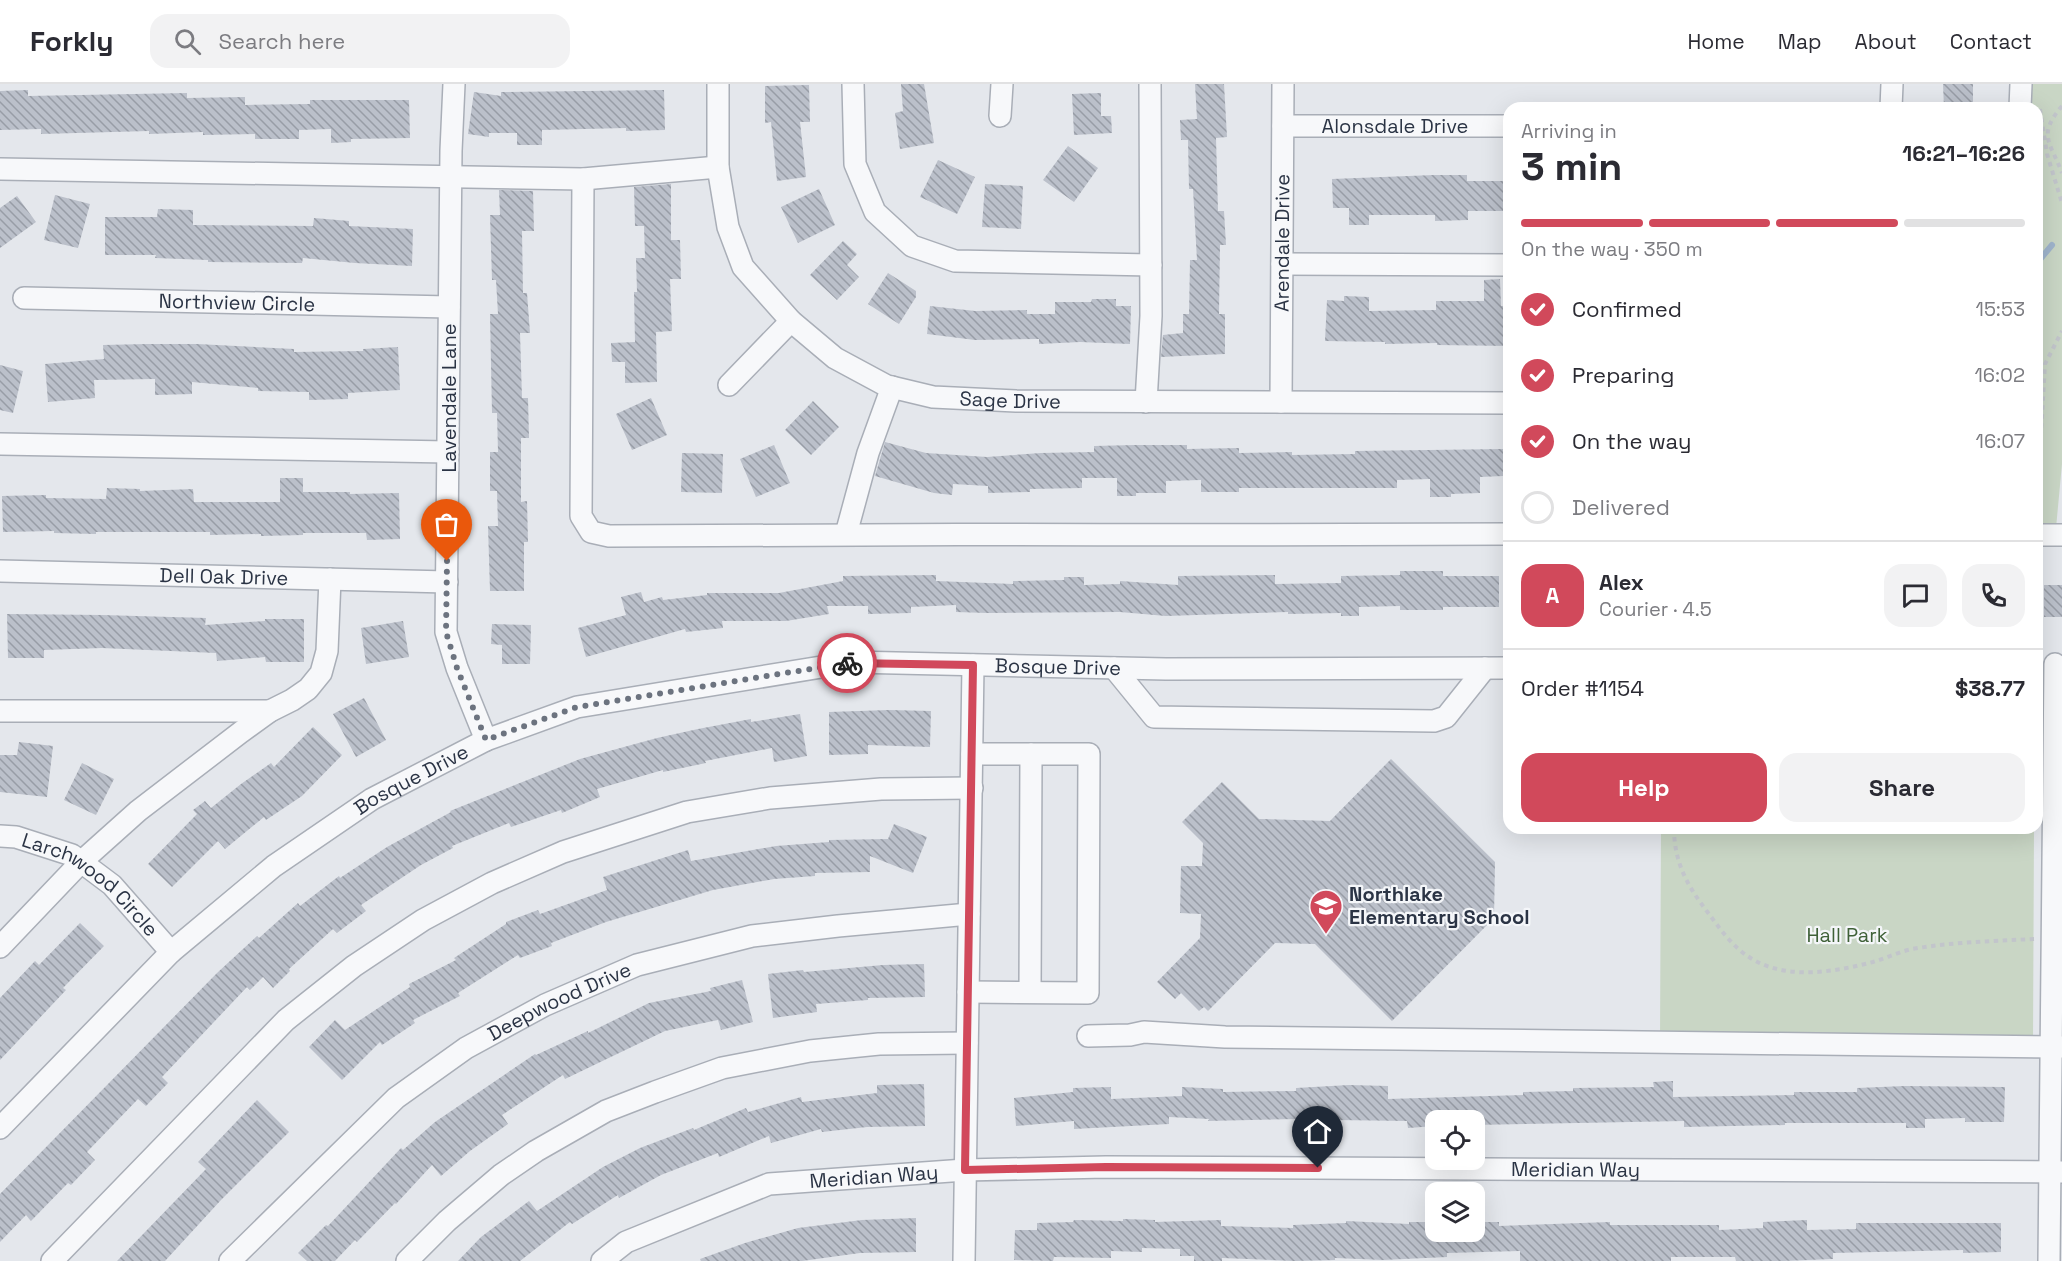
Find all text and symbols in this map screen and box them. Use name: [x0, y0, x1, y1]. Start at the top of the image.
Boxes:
search box: [150, 14, 570, 68]
text: Forkly: [30, 23, 114, 59]
icon: search: [171, 25, 204, 58]
text: Search here: [219, 27, 345, 55]
text: Home: [1687, 28, 1745, 55]
text: Map: [1778, 28, 1822, 55]
text: About: [1855, 28, 1917, 55]
text: Contact: [1950, 28, 2032, 55]
street label: Alonsdale Drive: [1322, 113, 1468, 139]
text: Arriving in: [1521, 118, 1617, 144]
text: 16:21–16:26: [1902, 139, 2025, 167]
text: 3 min: [1521, 142, 1622, 191]
street label: Arendale Drive: [1269, 174, 1295, 312]
text: On the way · 350 m: [1521, 236, 1703, 262]
street label: Northview Circle: [158, 288, 315, 317]
icon: check: [1521, 293, 1554, 326]
text: Confirmed: [1572, 295, 1682, 323]
text: 15:53: [1976, 296, 2025, 322]
street label: Lavendale Lane: [436, 323, 462, 473]
icon: check: [1521, 359, 1554, 392]
text: Preparing: [1572, 361, 1674, 389]
text: 16:02: [1974, 362, 2025, 388]
street label: Sage Drive: [959, 385, 1061, 414]
icon: check: [1521, 425, 1554, 458]
text: On the way: [1572, 427, 1691, 455]
text: 16:07: [1976, 428, 2025, 454]
text: Delivered: [1572, 493, 1670, 521]
pin: [421, 499, 472, 561]
icon: bag: [430, 508, 463, 541]
street label: Dell Oak Drive: [159, 562, 289, 591]
button: chat: [1884, 564, 1947, 627]
button: phone: [1962, 564, 2025, 627]
text: Alex: [1599, 568, 1644, 596]
text: A: [1546, 581, 1559, 609]
text: Courier · 4.5: [1599, 596, 1712, 622]
courier: [817, 633, 877, 693]
icon: bike: [831, 647, 864, 680]
street label: Bosque Drive: [994, 652, 1121, 681]
text: Order #1154: [1521, 674, 1644, 702]
text: $38.77: [1955, 674, 2025, 702]
street label: Bosque Drive: [349, 738, 473, 821]
button: Help: [1521, 753, 1767, 822]
button: Share: [1779, 753, 2025, 822]
street label: Larchwood Circle: [19, 827, 164, 942]
place label: Northlake Elementary School: [1349, 881, 1530, 930]
school or university icon: Northlake Elementary School: [1308, 888, 1344, 935]
park label: Hall Park: [1806, 922, 1888, 948]
street label: Deepwood Drive: [483, 956, 635, 1047]
pin: [1292, 1106, 1343, 1168]
map controls: [1425, 1110, 1485, 1242]
button: locate: [1425, 1110, 1485, 1170]
icon: home: [1301, 1115, 1334, 1148]
street label: Meridian Way: [1511, 1156, 1640, 1183]
street label: Meridian Way: [809, 1159, 939, 1194]
button: layers: [1425, 1182, 1485, 1242]

